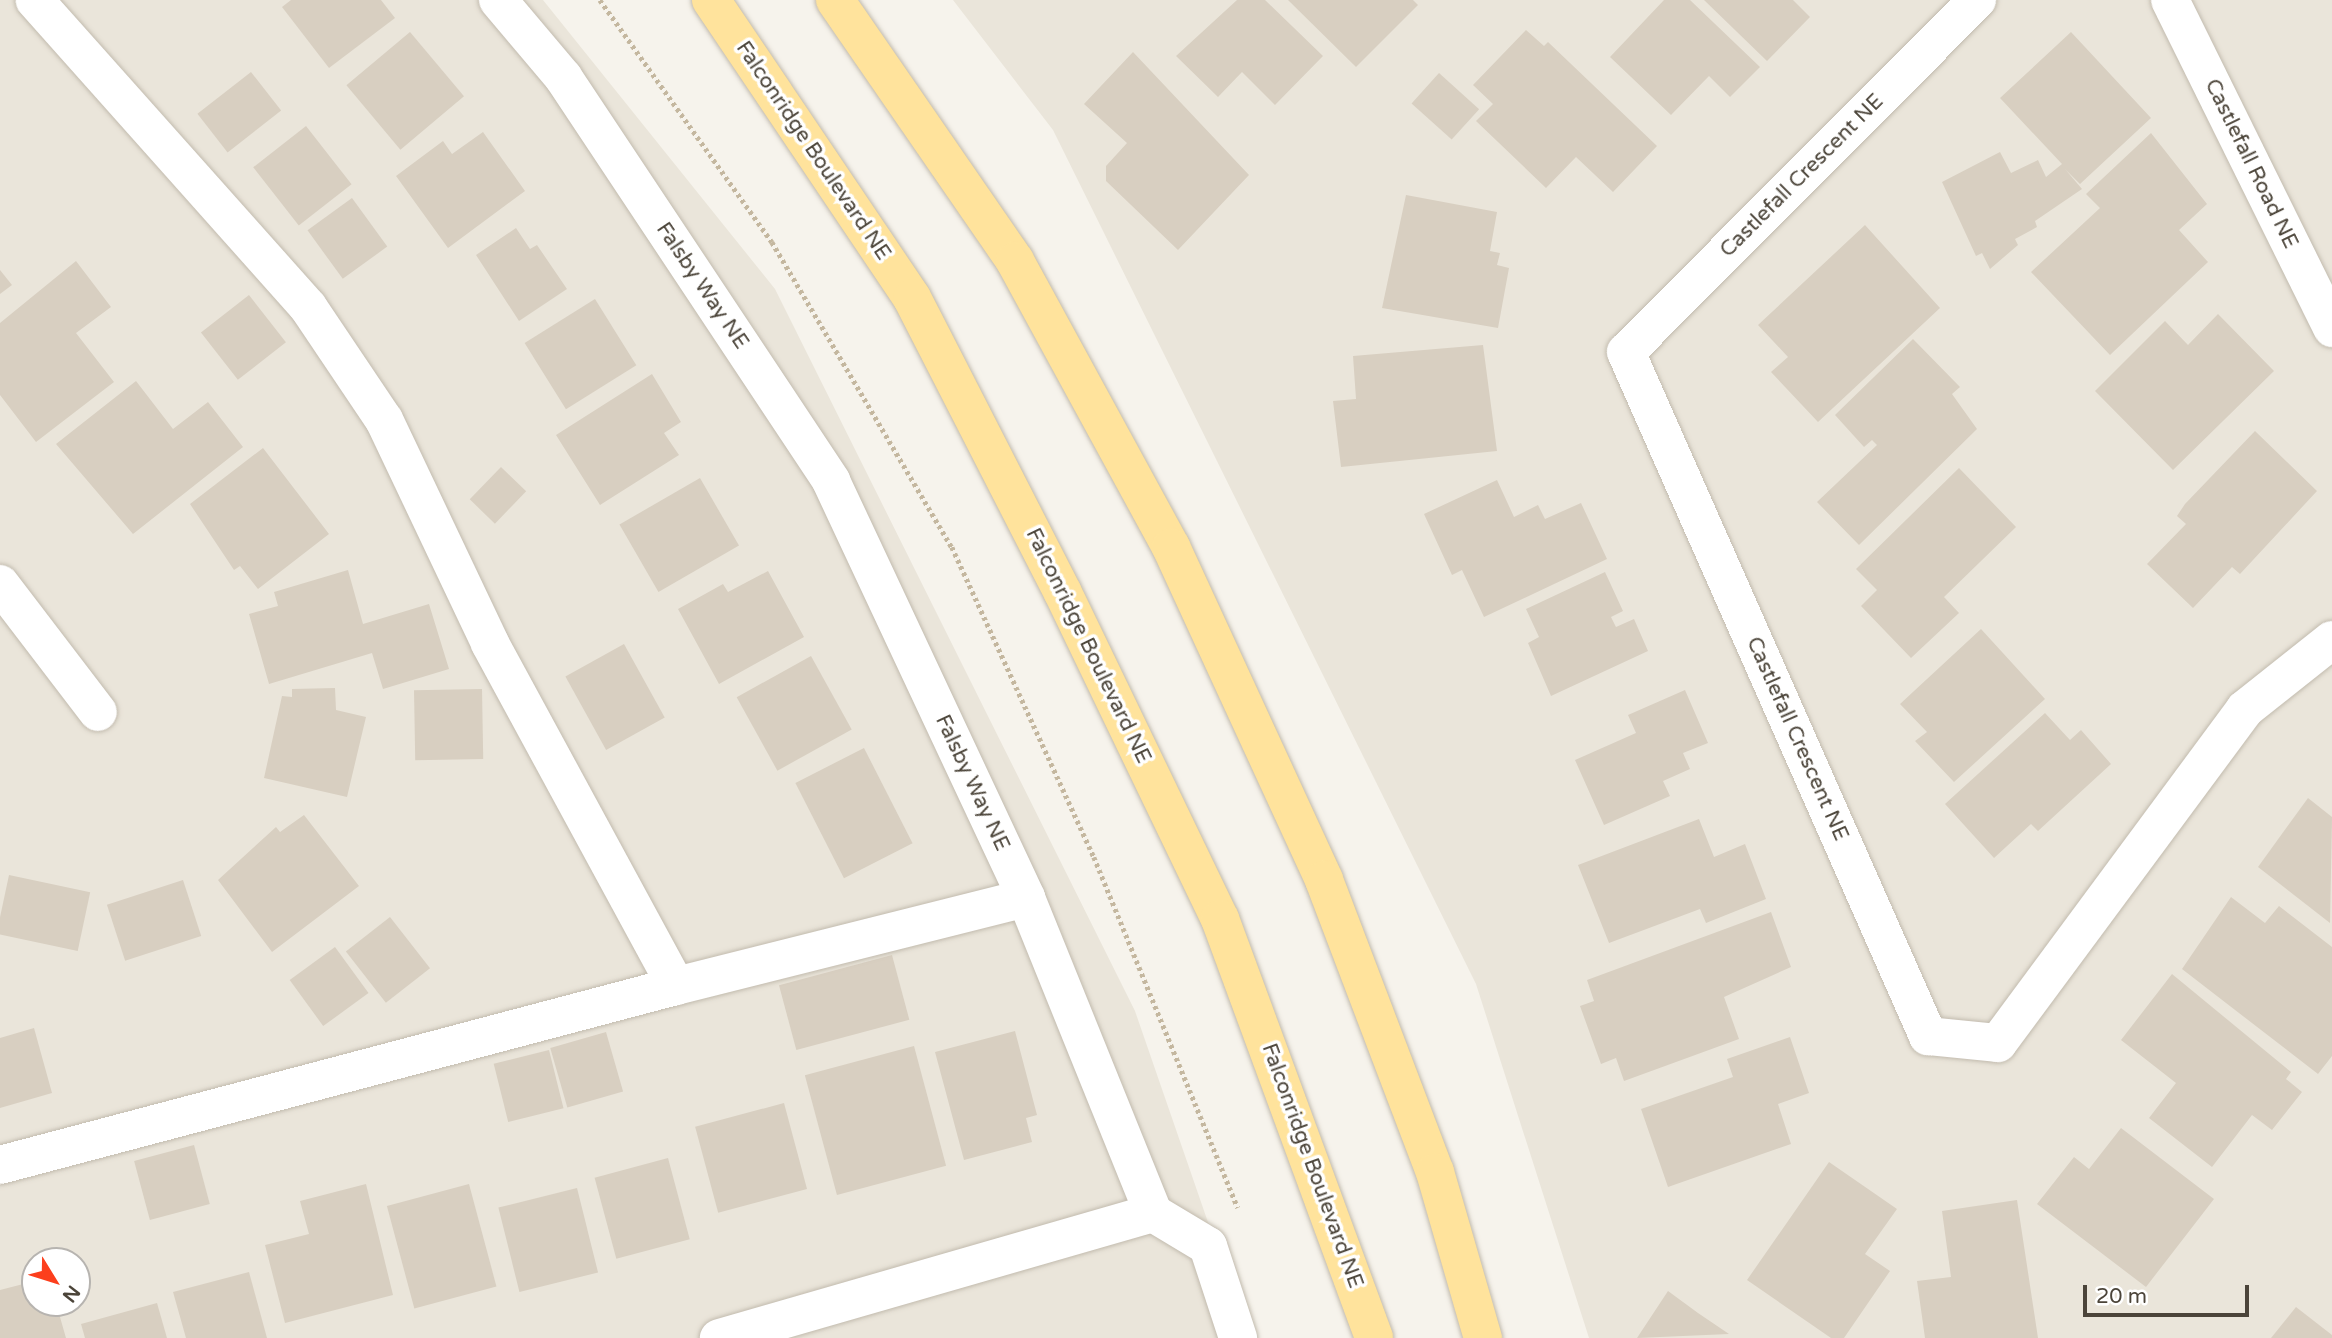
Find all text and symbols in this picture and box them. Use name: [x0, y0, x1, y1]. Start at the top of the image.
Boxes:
street label: Falconridge Boulevard NE: [730, 37, 896, 265]
street label: Castlefall Road NE: [2199, 75, 2303, 253]
street label: Castlefall Crescent NE: [1715, 89, 1889, 263]
street label: Falsby Way NE: [650, 218, 754, 354]
street label: Falconridge Boulevard NE: [1020, 524, 1156, 768]
street label: Castlefall Crescent NE: [1741, 633, 1853, 845]
street label: Falsby Way NE: [929, 711, 1015, 855]
street label: Falconridge Boulevard NE: [1256, 1040, 1368, 1292]
north arrow: [21, 1247, 91, 1317]
scale bar: [2087, 1272, 2253, 1316]
text: N: [58, 1281, 84, 1306]
text: 20 m: [2096, 1284, 2147, 1309]

